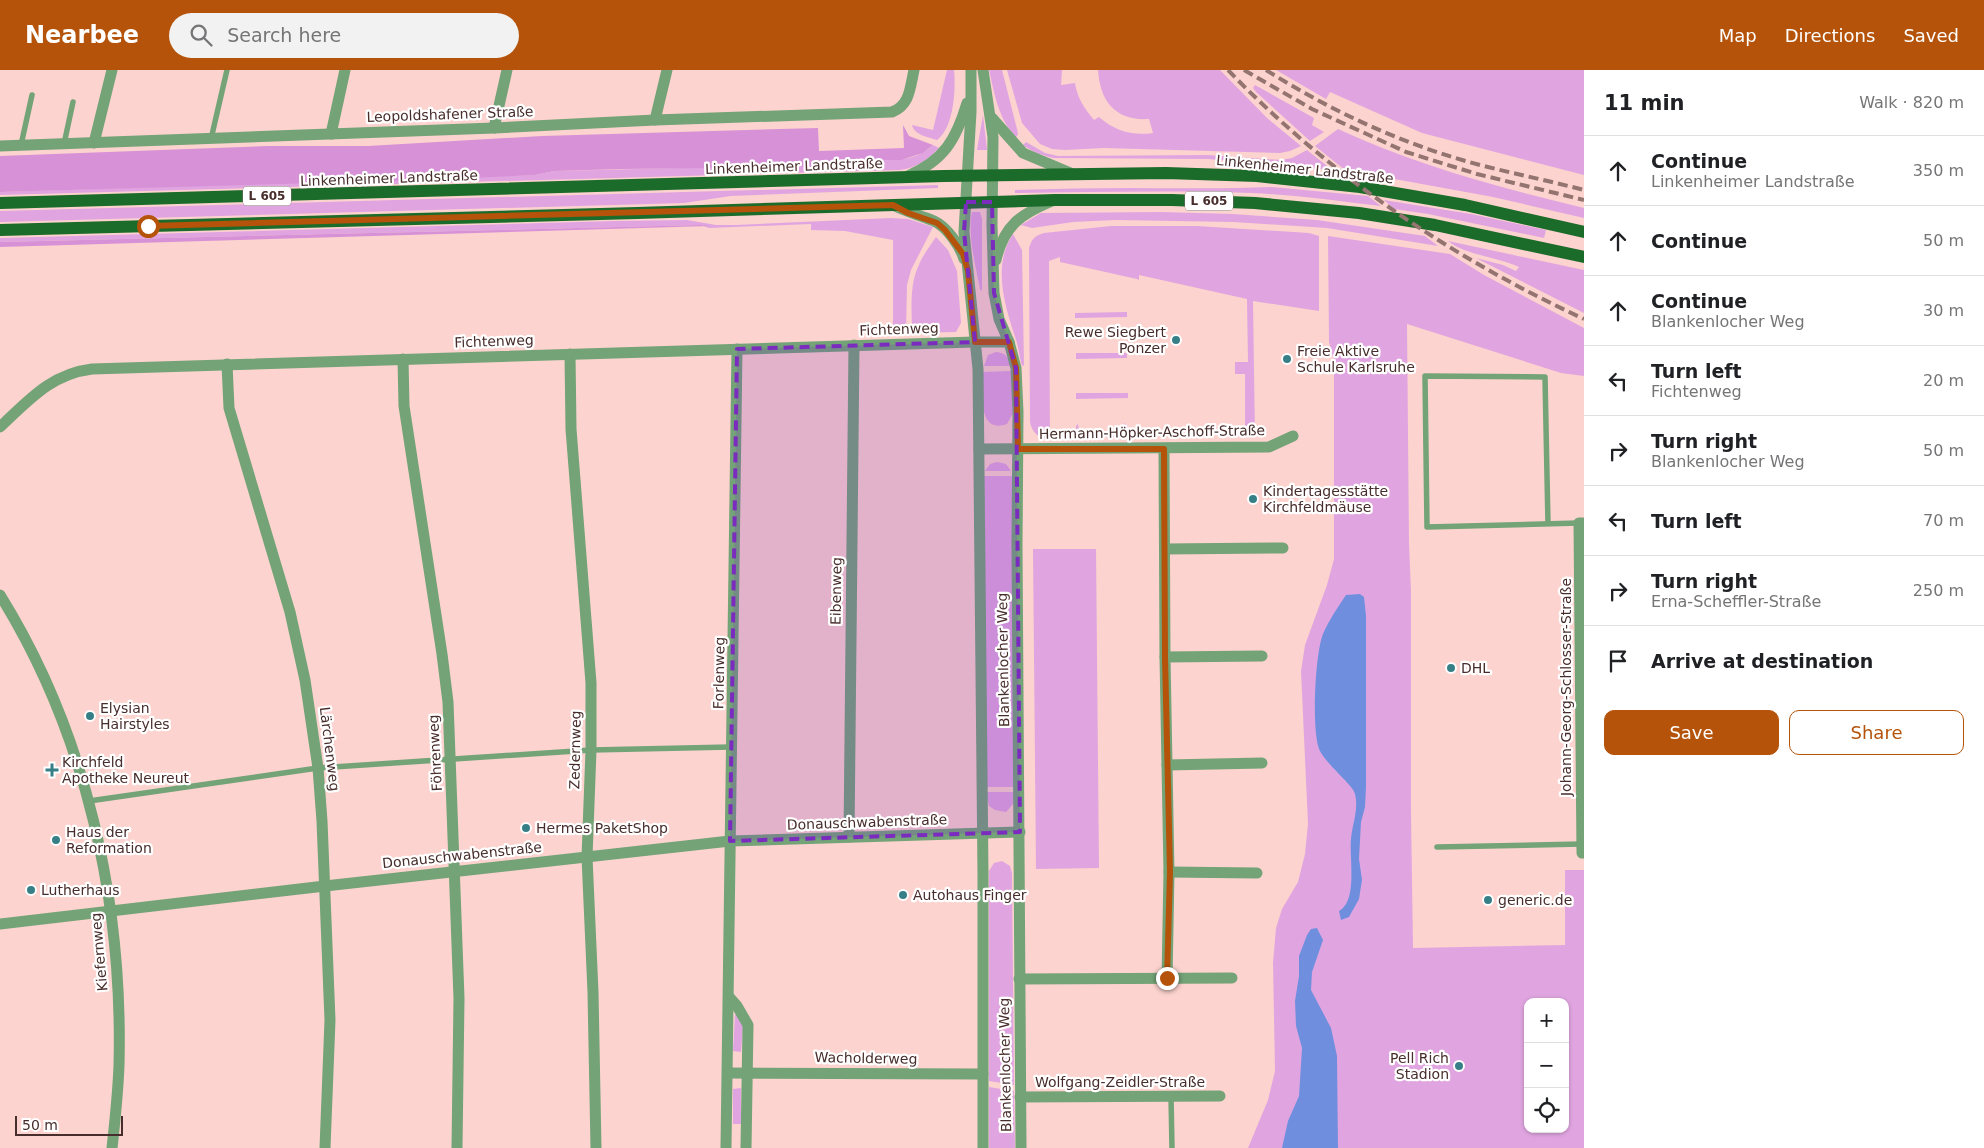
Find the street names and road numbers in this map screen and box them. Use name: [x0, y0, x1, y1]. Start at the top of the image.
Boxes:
street label: Leopoldshafener Straße: [366, 103, 534, 125]
street label: Linkenheimer Landstraße: [1216, 152, 1394, 186]
street label: Linkenheimer Landstraße: [705, 155, 883, 177]
street label: Linkenheimer Landstraße: [300, 167, 478, 189]
road number: L 605: [243, 186, 291, 206]
road number: L 605: [1185, 192, 1233, 210]
street label: Fichtenweg: [859, 320, 939, 338]
street label: Fichtenweg: [454, 332, 534, 350]
street label: Hermann-Höpker-Aschoff-Straße: [1039, 422, 1265, 442]
street label: Eibenweg: [827, 557, 845, 625]
street label: Johann-Georg-Schlosser-Straße: [1558, 578, 1574, 797]
street label: Blankenlocher Weg: [994, 593, 1012, 727]
street label: Forlenweg: [710, 637, 728, 709]
street label: Lärchenweg: [317, 706, 343, 792]
street label: Zedernweg: [566, 710, 584, 790]
street label: Föhrenweg: [425, 714, 445, 792]
street label: Donauschwabenstraße: [787, 811, 947, 833]
street label: Donauschwabenstraße: [381, 839, 543, 871]
street label: Kiefernweg: [88, 912, 110, 992]
street label: Blankenlocher Weg: [996, 998, 1014, 1132]
street label: Wacholderweg: [814, 1049, 918, 1067]
street label: Wolfgang-Zeidler-Straße: [1035, 1074, 1205, 1090]

